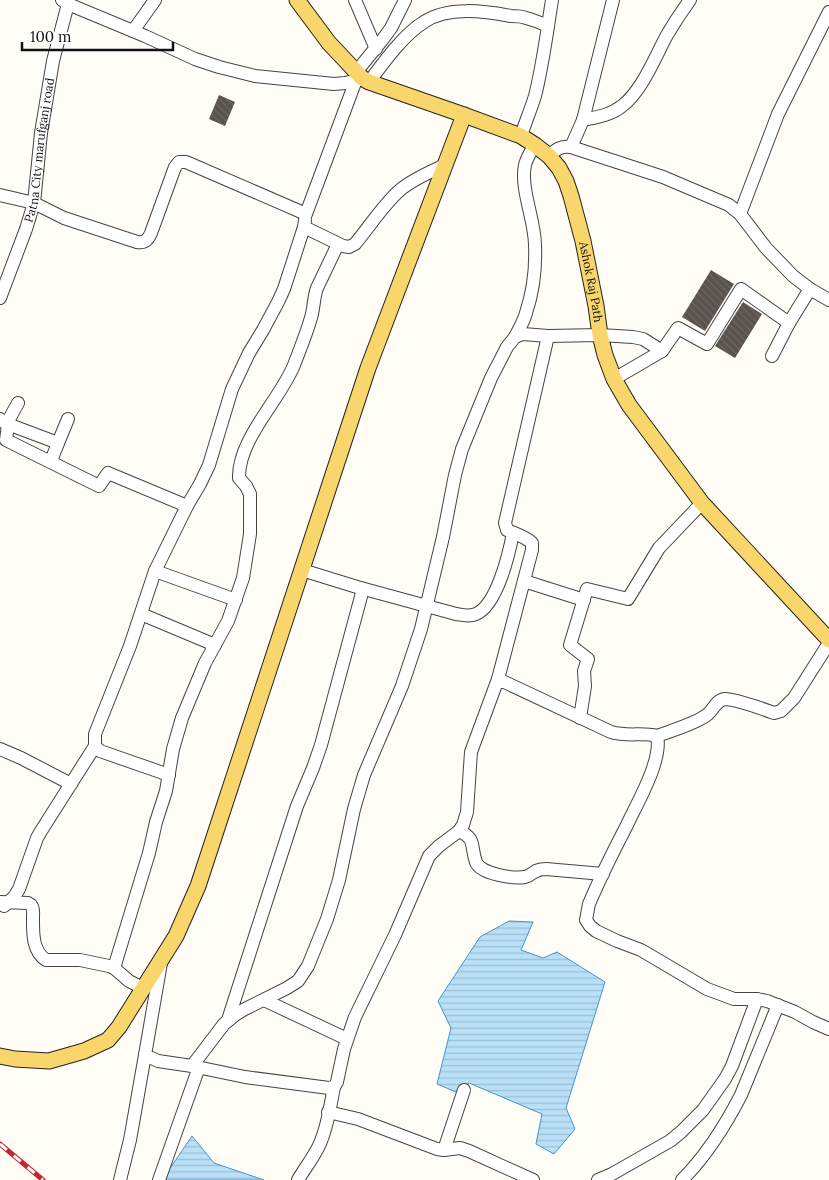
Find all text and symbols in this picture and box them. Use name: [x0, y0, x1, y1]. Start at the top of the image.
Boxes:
scale bar: [22, 20, 174, 52]
text: 100 m: [30, 27, 71, 46]
street label: Patna City marufganj road: [20, 77, 57, 224]
street label: Ashok Raj Path: [576, 239, 606, 323]

